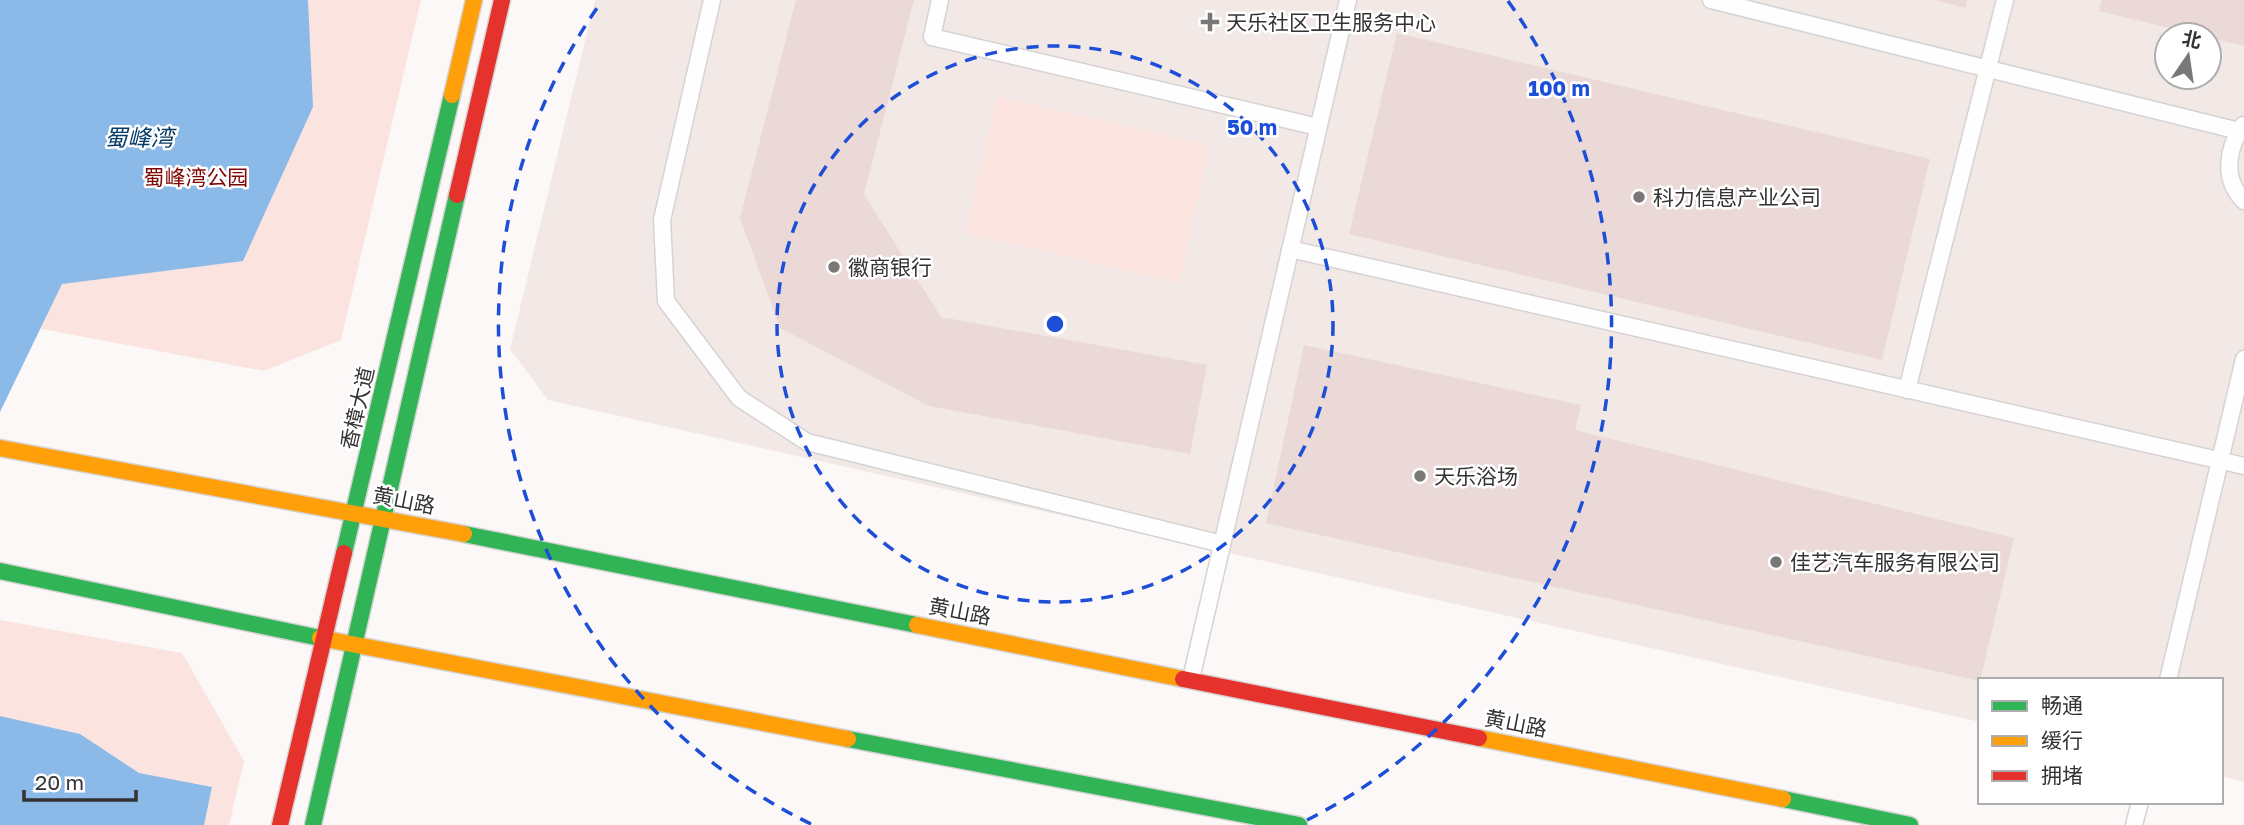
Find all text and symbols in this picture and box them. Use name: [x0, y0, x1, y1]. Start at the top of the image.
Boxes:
place label: 天乐社区卫生服务中心: [1226, 9, 1436, 35]
marker: 天乐社区卫生服务中心: [1200, 12, 1220, 32]
north arrow: [2153, 21, 2223, 91]
text: 北: [2180, 26, 2204, 52]
text: 100 m: [1528, 75, 1590, 101]
text: 50 m: [1227, 114, 1277, 140]
water label: 蜀峰湾: [105, 123, 178, 151]
park label: 蜀峰湾公园: [144, 164, 249, 190]
place label: 科力信息产业公司: [1653, 184, 1821, 210]
marker: 科力信息产业公司: [1631, 189, 1647, 205]
place label: 徽商银行: [848, 254, 932, 280]
marker: 徽商银行: [826, 259, 842, 275]
centre of rings: [1043, 312, 1067, 336]
street label: 香樟大道: [335, 364, 379, 452]
place label: 天乐浴场: [1434, 463, 1518, 489]
marker: 天乐浴场: [1412, 468, 1428, 484]
street label: 黄山路: [371, 481, 437, 519]
place label: 佳艺汽车服务有限公司: [1790, 549, 2000, 575]
marker: 佳艺汽车服务有限公司: [1768, 554, 1784, 570]
street label: 黄山路: [927, 592, 993, 630]
legend: [1978, 678, 2223, 804]
text: 畅通: [2041, 692, 2083, 718]
street label: 黄山路: [1483, 704, 1549, 742]
text: 缓行: [2041, 727, 2083, 753]
scale bar: [24, 758, 136, 802]
text: 拥堵: [2041, 762, 2083, 788]
text: 20 m: [35, 769, 84, 795]

